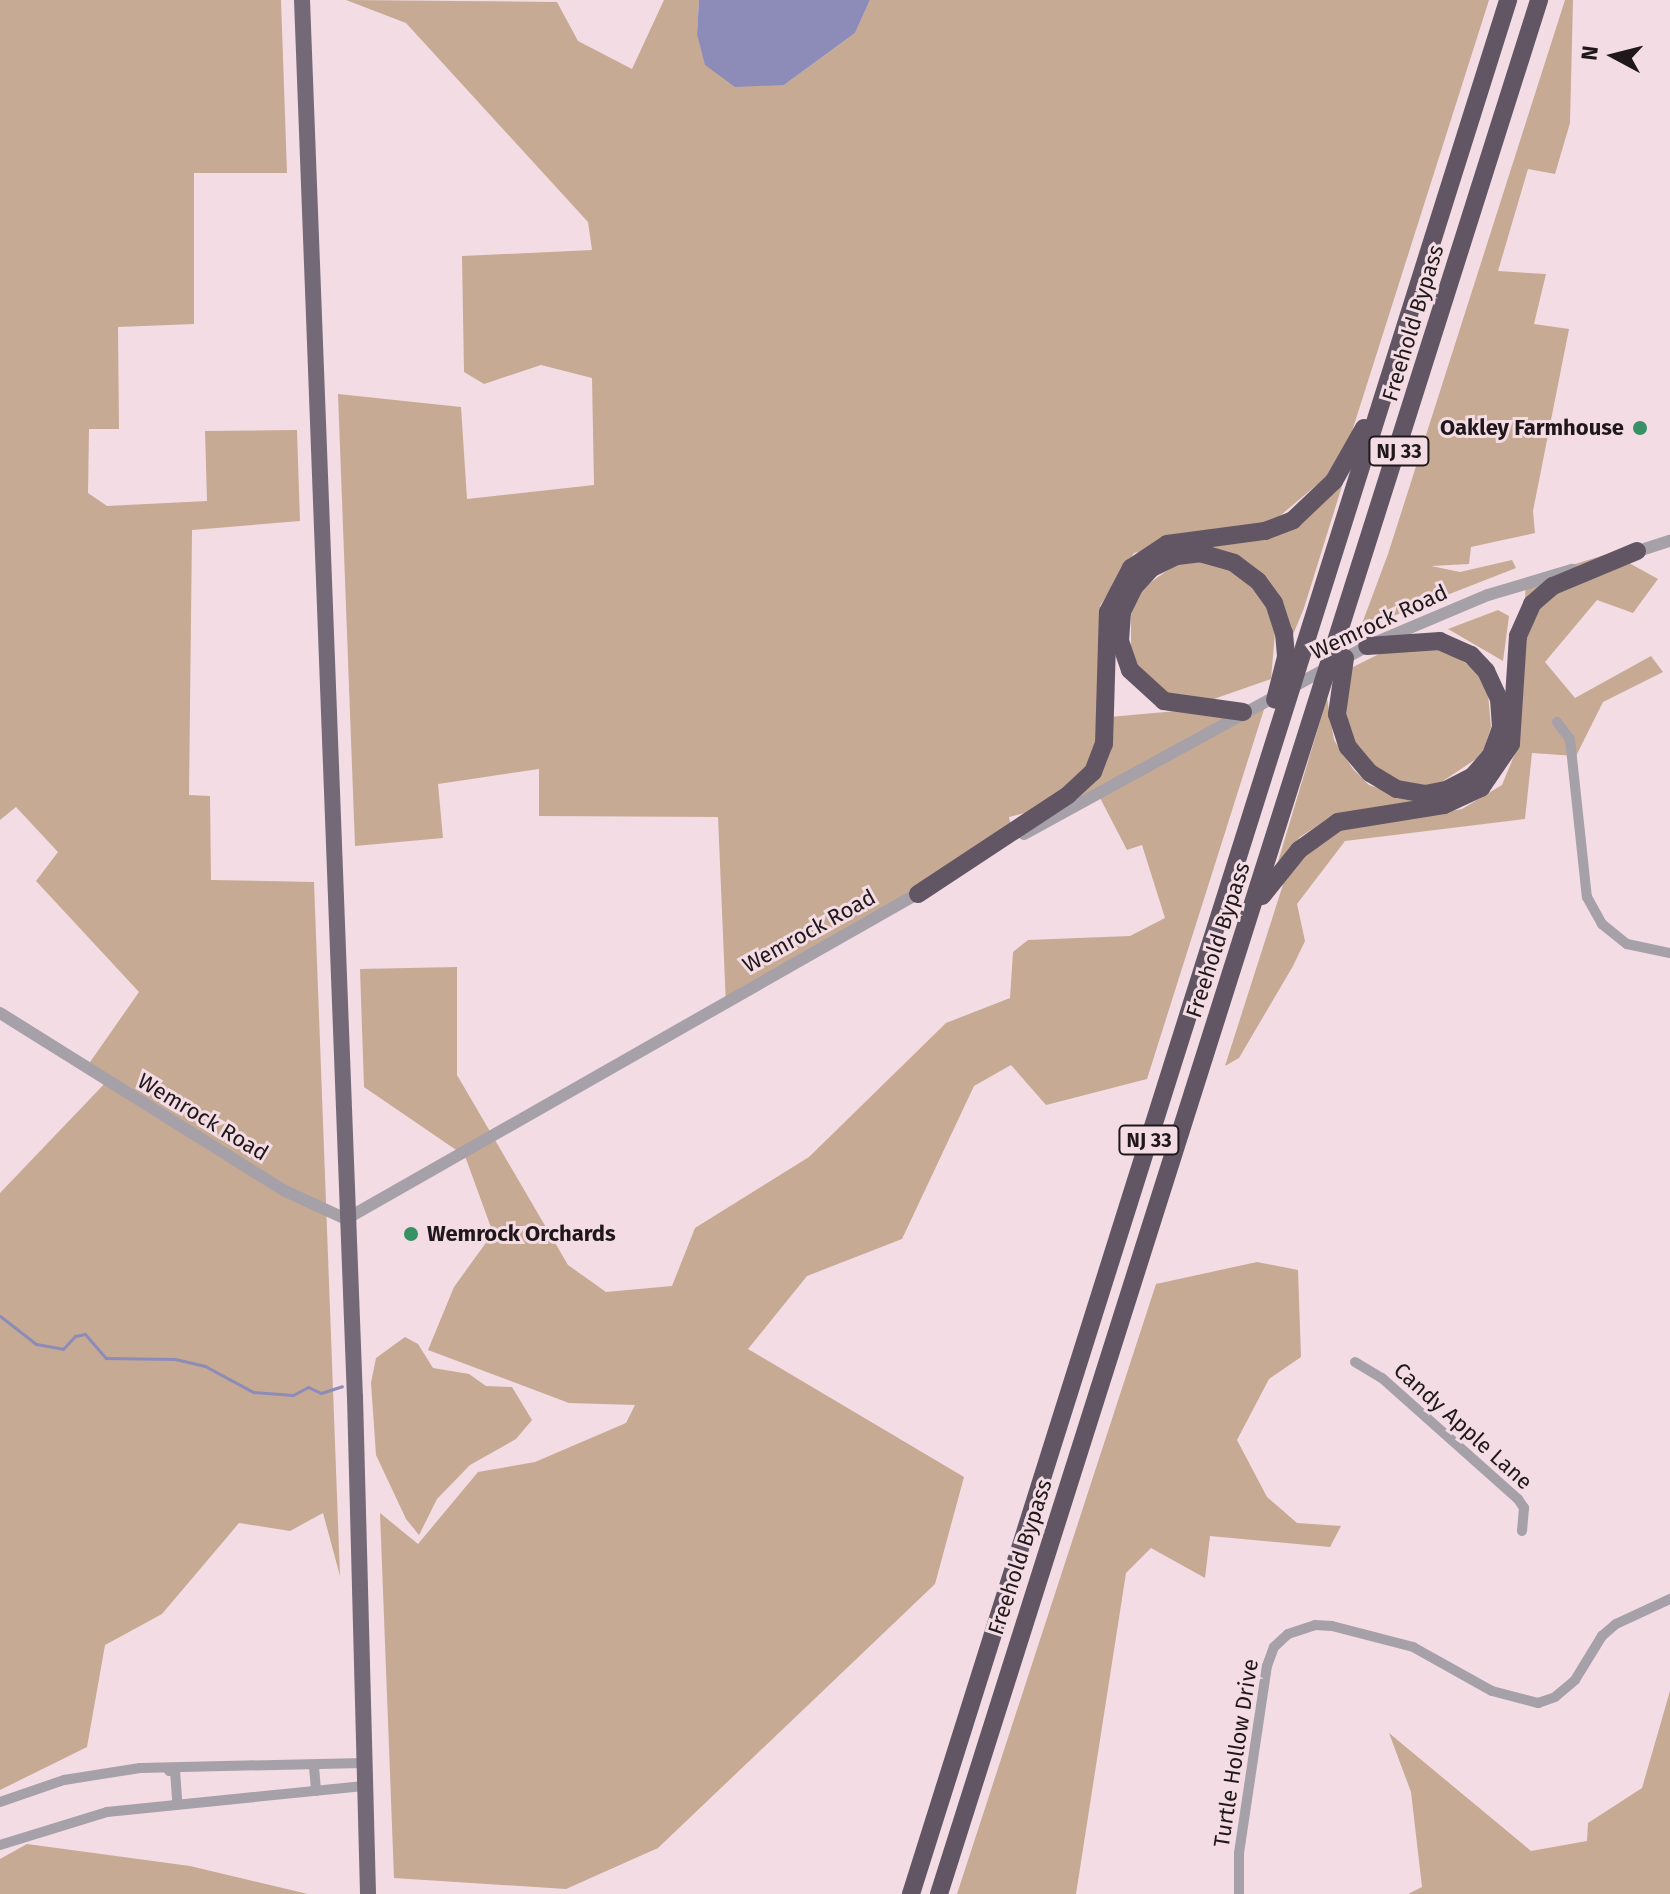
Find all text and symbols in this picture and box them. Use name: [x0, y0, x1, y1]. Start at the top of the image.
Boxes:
north arrow: [1574, 16, 1654, 96]
text: N: [1575, 44, 1604, 62]
street label: Freehold Bypass: [1377, 242, 1449, 404]
place label: Oakley Farmhouse: [1440, 415, 1624, 441]
marker: Oakley Farmhouse: [1631, 419, 1649, 437]
road number: NJ 33: [1367, 435, 1431, 467]
street label: Wemrock Road: [1306, 579, 1452, 665]
street label: Freehold Bypass: [1180, 859, 1256, 1021]
street label: Wemrock Road: [738, 884, 880, 978]
street label: Wemrock Road: [133, 1068, 273, 1166]
road number: NJ 33: [1117, 1124, 1181, 1156]
place label: Wemrock Orchards: [427, 1221, 616, 1247]
marker: Wemrock Orchards: [402, 1225, 420, 1243]
street label: Candy Apple Lane: [1388, 1357, 1538, 1495]
street label: Freehold Bypass: [982, 1476, 1058, 1638]
street label: Turtle Hollow Drive: [1208, 1657, 1264, 1849]

